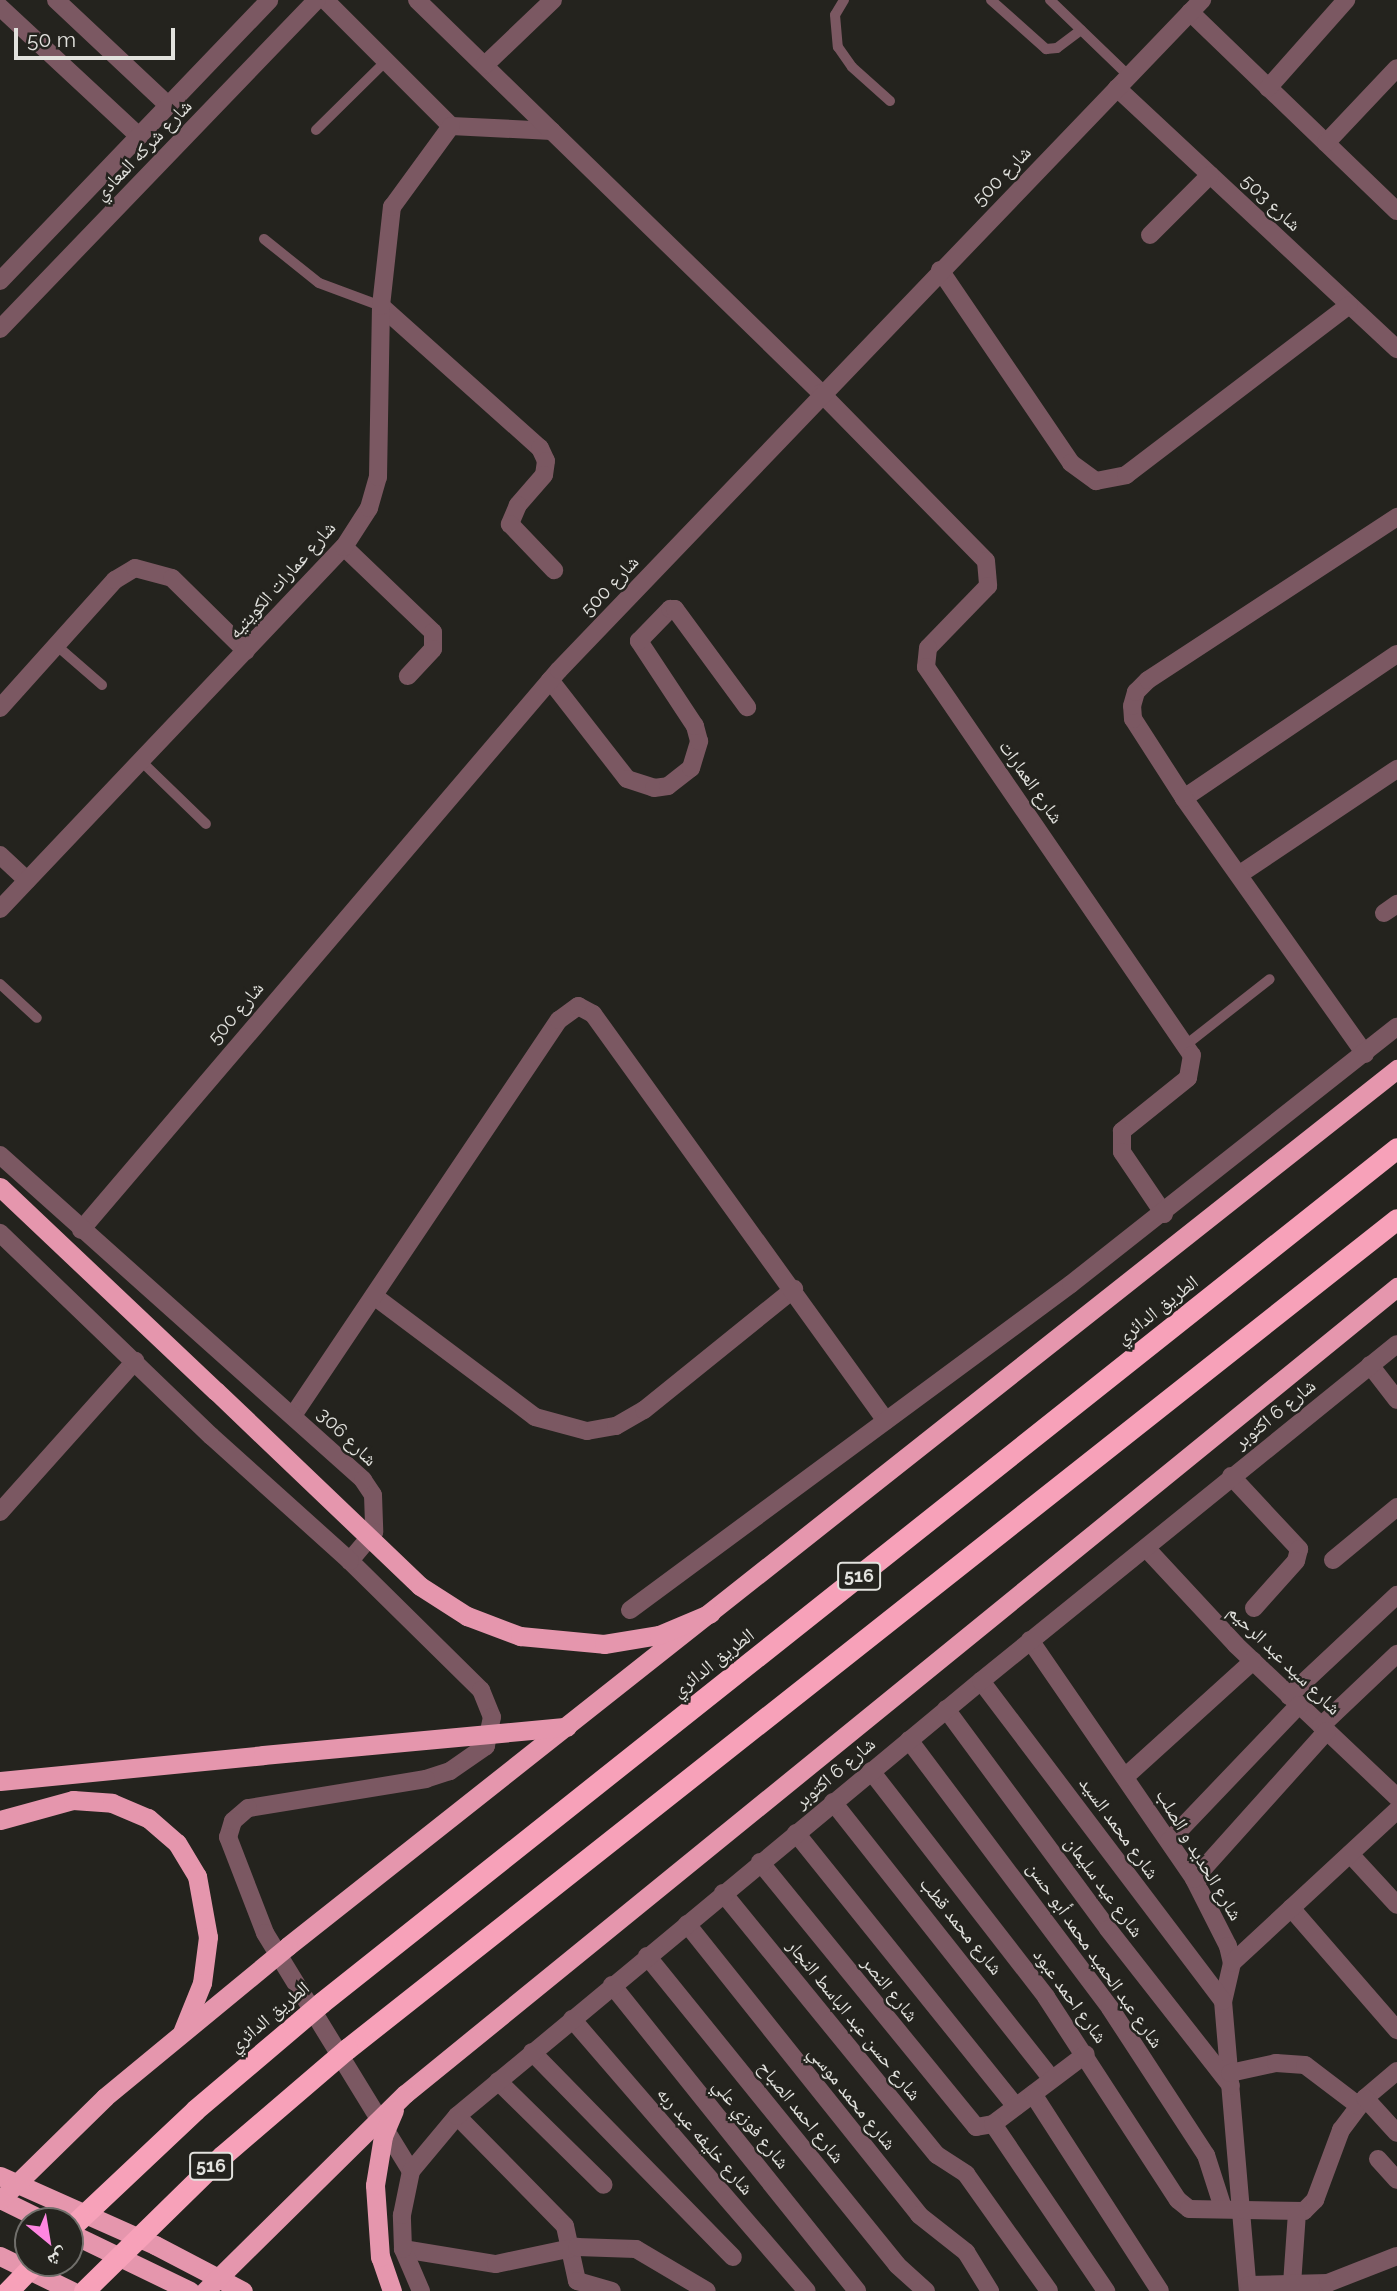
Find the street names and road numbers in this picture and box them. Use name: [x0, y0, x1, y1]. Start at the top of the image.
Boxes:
street label: شارع شركه المعادي: [89, 95, 197, 205]
street label: شارع 500: [968, 141, 1036, 211]
street label: شارع 503: [1236, 170, 1306, 236]
street label: شارع عمارات الكويتيه: [224, 517, 340, 643]
street label: شارع 500: [576, 551, 644, 621]
street label: شارع العمارات: [994, 736, 1068, 828]
street label: شارع 500: [203, 977, 269, 1049]
street label: الطريق الدائري: [1111, 1271, 1203, 1349]
street label: شارع 6 اكتوبر: [1230, 1374, 1320, 1454]
street label: شارع 306: [312, 1403, 382, 1471]
road number: 516: [836, 1562, 882, 1590]
street label: شارع سيد عبد الرحيم: [1223, 1600, 1345, 1720]
street label: الطريق الدائري: [667, 1624, 759, 1702]
street label: شارع 6 اكتوبر: [790, 1733, 880, 1813]
street label: شارع محمد السيد: [1074, 1772, 1164, 1884]
street label: شارع الحديد و الصلب: [1151, 1785, 1247, 1925]
street label: شارع عيد سليمان: [1060, 1832, 1148, 1942]
street label: شارع عبد الحميد محمد أبو حسن: [1022, 1858, 1168, 2052]
street label: شارع محمد قطب: [915, 1872, 1007, 1980]
street label: شارع حسن عبد الباسط النجار: [782, 1935, 926, 2105]
street label: شارع احمد عبود: [1028, 1944, 1112, 2048]
street label: شارع النصر: [857, 1952, 923, 2026]
street label: الطريق الدائري: [224, 1977, 314, 2057]
street label: شارع محمد موسي: [803, 2041, 901, 2155]
street label: شارع احمد الصباح: [753, 2056, 849, 2168]
street label: شارع فوزي علي: [708, 2074, 794, 2174]
street label: شارع خليفه عبد ربه: [652, 2082, 758, 2200]
road number: 516: [188, 2152, 234, 2180]

